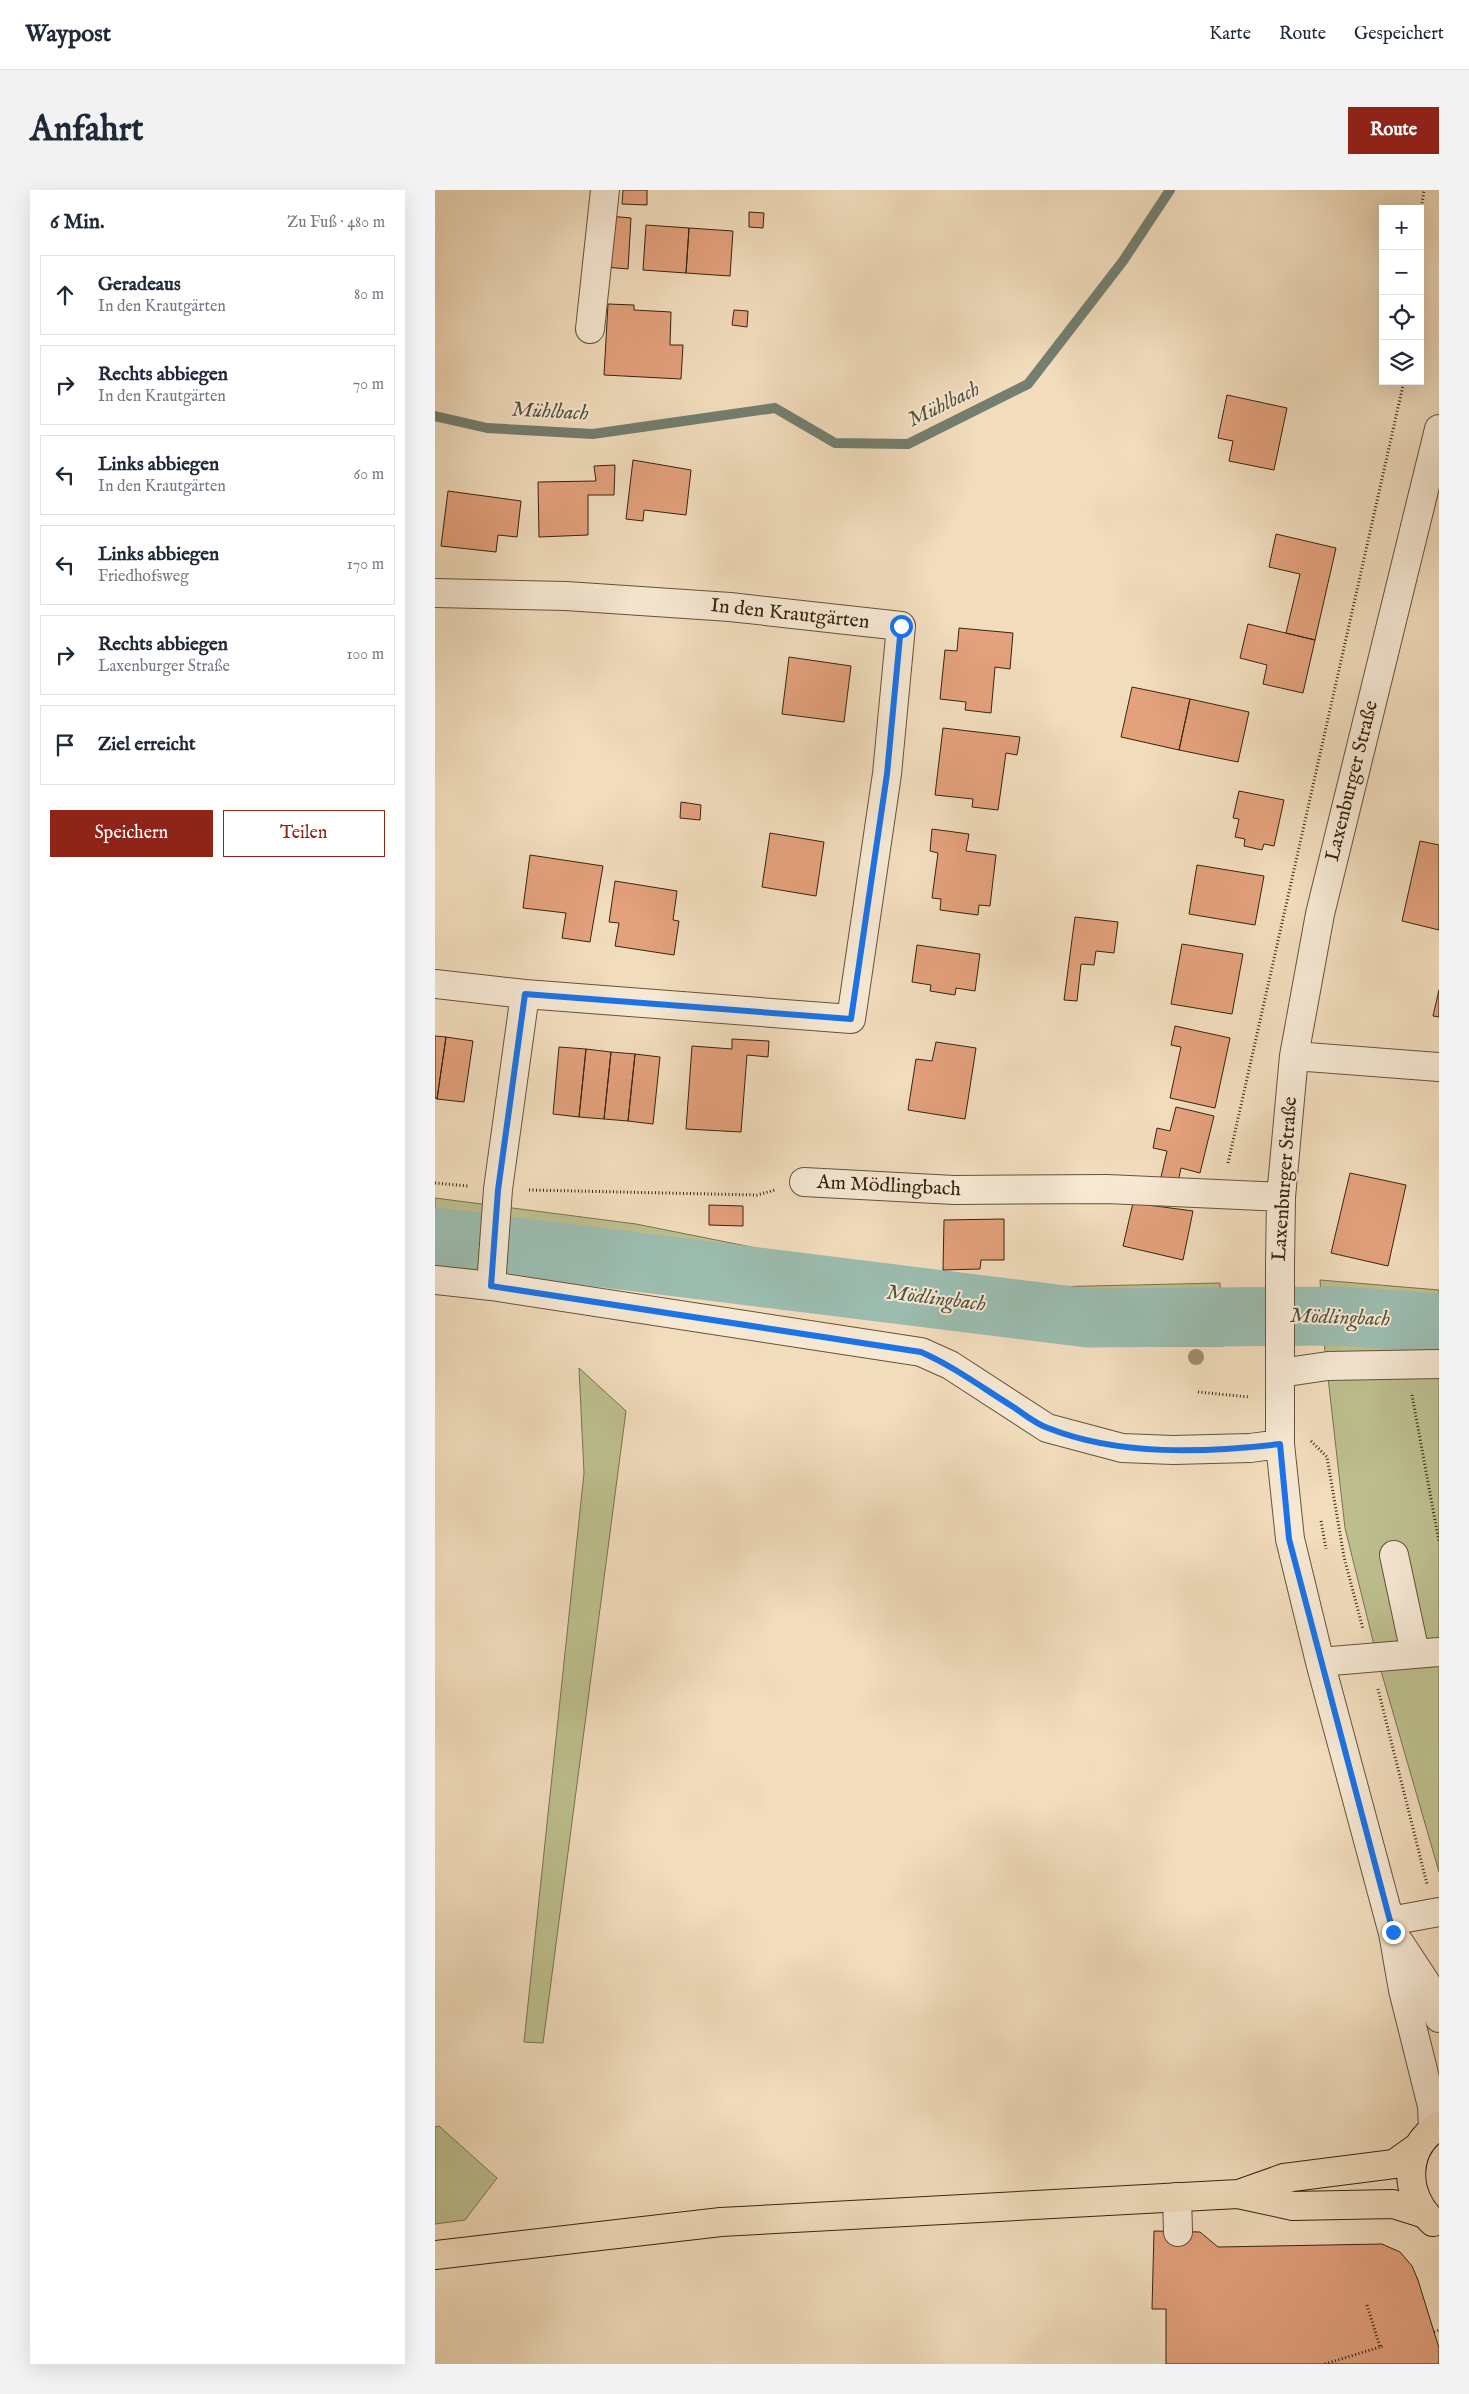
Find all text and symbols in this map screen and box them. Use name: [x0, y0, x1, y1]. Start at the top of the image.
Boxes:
text: Waypost: [25, 19, 111, 50]
text: Karte: [1209, 23, 1251, 46]
text: Route: [1279, 23, 1326, 46]
text: Gespeichert: [1354, 23, 1444, 46]
button: Route: [1348, 107, 1439, 154]
text: Anfahrt: [30, 108, 144, 153]
map controls: [1379, 205, 1424, 385]
button: +: [1379, 205, 1424, 250]
text: 6 Min.: [50, 209, 105, 236]
text: Zu Fuß · 480 m: [287, 213, 385, 233]
button: −: [1379, 250, 1424, 295]
text: Geradeaus: [98, 273, 181, 297]
icon: ahead: [51, 281, 79, 309]
text: 80 m: [354, 285, 384, 305]
button: locate: [1379, 295, 1424, 340]
text: In den Krautgärten: [98, 297, 226, 317]
button: layers: [1379, 340, 1424, 385]
text: Rechts abbiegen: [98, 363, 228, 387]
icon: right: [51, 371, 79, 399]
text: 70 m: [353, 375, 384, 395]
water label: Mühlbach: [903, 376, 985, 434]
text: In den Krautgärten: [98, 387, 226, 407]
water label: Mühlbach: [511, 396, 589, 428]
text: Links abbiegen: [98, 453, 219, 477]
icon: left: [51, 461, 79, 489]
text: 60 m: [354, 465, 384, 485]
text: In den Krautgärten: [98, 477, 226, 497]
text: Links abbiegen: [98, 543, 219, 567]
icon: left: [51, 551, 79, 579]
text: 170 m: [347, 555, 384, 575]
text: Friedhofsweg: [98, 567, 189, 587]
street label: In den Krautgärten: [709, 593, 871, 635]
route start: [890, 615, 913, 638]
text: Rechts abbiegen: [98, 633, 228, 657]
icon: right: [51, 641, 79, 669]
text: 100 m: [347, 645, 384, 665]
text: Laxenburger Straße: [98, 657, 230, 677]
street label: Laxenburger Straße: [1320, 698, 1384, 864]
icon: arrive: [51, 731, 79, 759]
text: Ziel erreicht: [98, 733, 196, 757]
button: Speichern: [50, 810, 213, 857]
button: Teilen: [223, 810, 385, 857]
street label: Laxenburger Straße: [1267, 1096, 1303, 1262]
street label: Am Mödlingbach: [815, 1170, 962, 1202]
water label: Mödlingbach: [885, 1280, 987, 1319]
water label: Mödlingbach: [1290, 1303, 1391, 1333]
route end: [1382, 1921, 1405, 1944]

